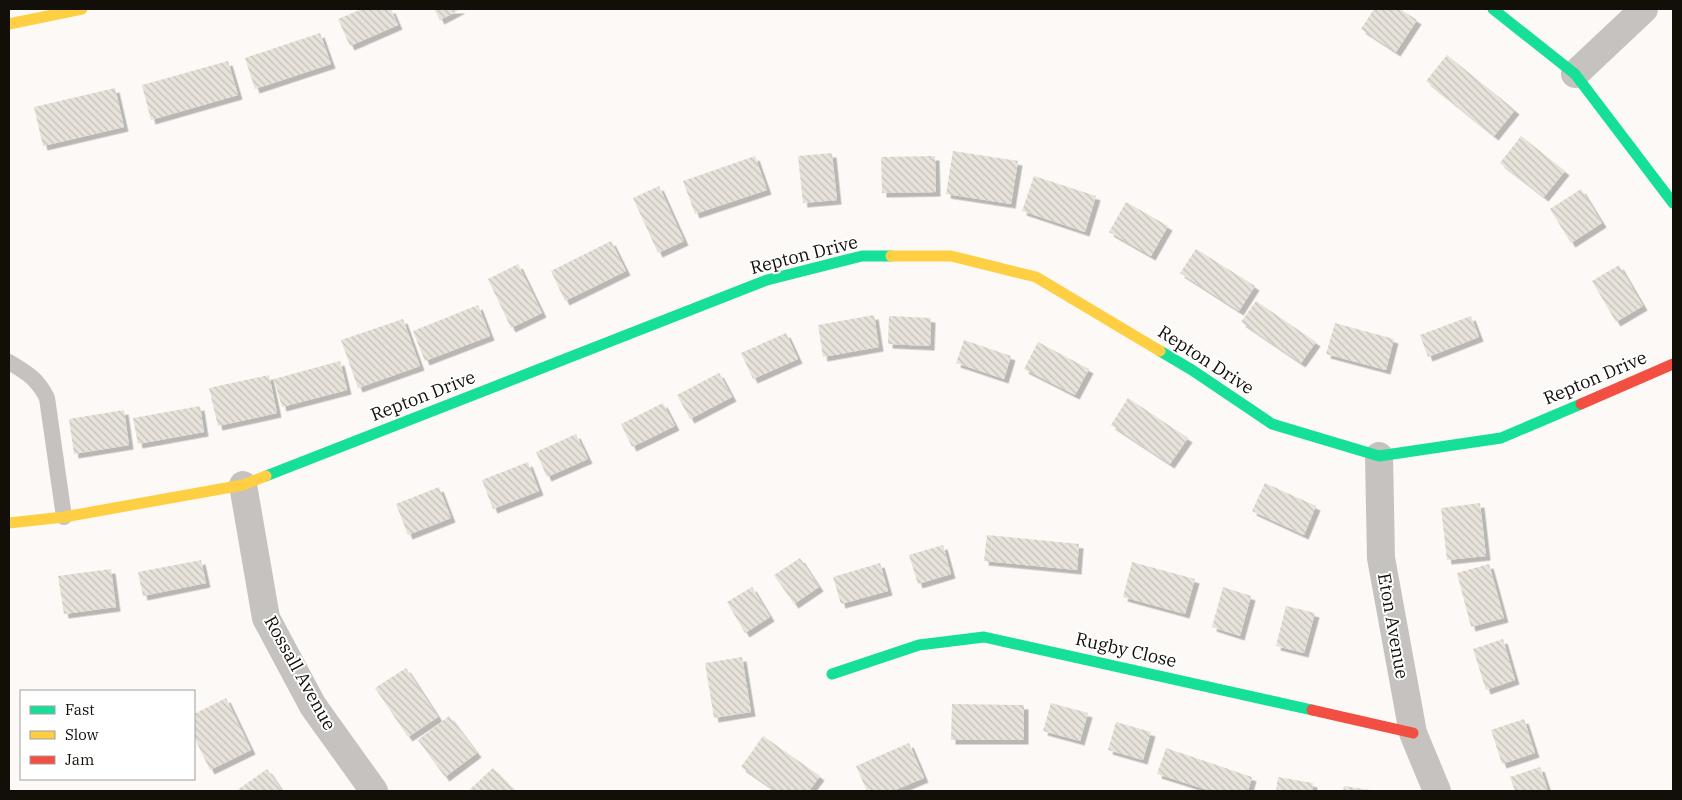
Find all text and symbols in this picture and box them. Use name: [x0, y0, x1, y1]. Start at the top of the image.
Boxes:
street label: Repton Drive: [748, 230, 860, 279]
street label: Repton Drive: [1154, 320, 1259, 399]
street label: Repton Drive: [1540, 345, 1650, 410]
street label: Repton Drive: [367, 365, 478, 426]
street label: Eton Avenue: [1373, 571, 1414, 681]
street label: Rossall Avenue: [259, 611, 341, 734]
street label: Rugby Close: [1073, 627, 1179, 672]
legend: [20, 690, 195, 780]
text: Fast: [65, 700, 95, 719]
text: Slow: [65, 725, 99, 744]
text: Jam: [65, 750, 94, 769]

